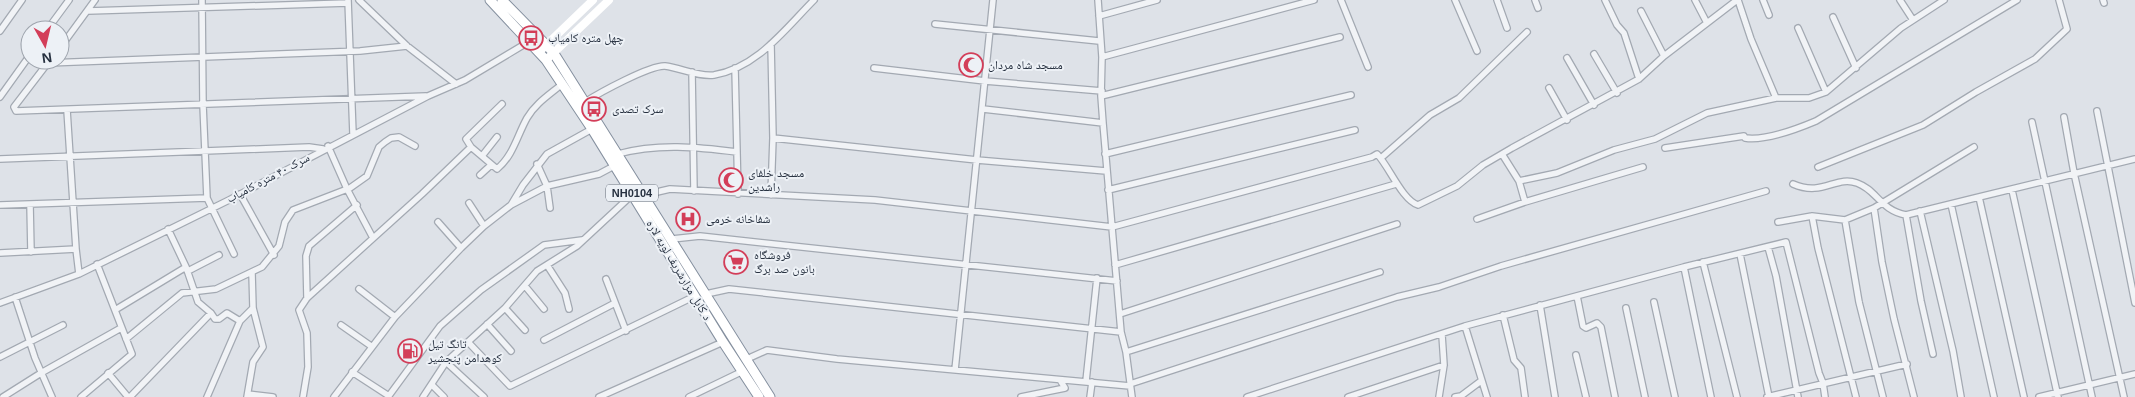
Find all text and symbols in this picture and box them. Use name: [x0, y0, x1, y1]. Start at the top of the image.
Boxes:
north arrow: [20, 20, 70, 70]
bus stop icon: چهل متره کامیاب: [518, 25, 544, 51]
place label: چهل متره کامیاب: [548, 31, 624, 45]
text: N: [41, 49, 53, 67]
mosque icon: مسجد شاه مردان: [958, 52, 984, 78]
place label: مسجد شاه مردان: [988, 58, 1063, 72]
bus stop icon: سرک تصدی: [581, 96, 607, 122]
place label: سرک تصدی: [612, 102, 663, 116]
street label: سرک ۴۰ متره کامیاب: [224, 150, 312, 206]
place label: مسجد خلفای راشدین: [748, 166, 804, 194]
mosque icon: مسجد خلفای راشدین: [718, 167, 744, 193]
road number: NH0104: [606, 184, 658, 202]
hospital icon: شفاخانه خرمی: [675, 206, 701, 232]
place label: شفاخانه خرمی: [706, 212, 771, 226]
street label: د کابل مزارشریف لویه لاره: [643, 217, 715, 323]
place label: فروشگاه بانون صد برگ: [754, 248, 815, 276]
supermarket icon: فروشگاه بانون صد برگ: [723, 249, 749, 275]
place label: تانگ تیل کوهدامن پنجشیر: [427, 337, 502, 365]
fuel station icon: تانگ تیل کوهدامن پنجشیر: [397, 338, 423, 364]

